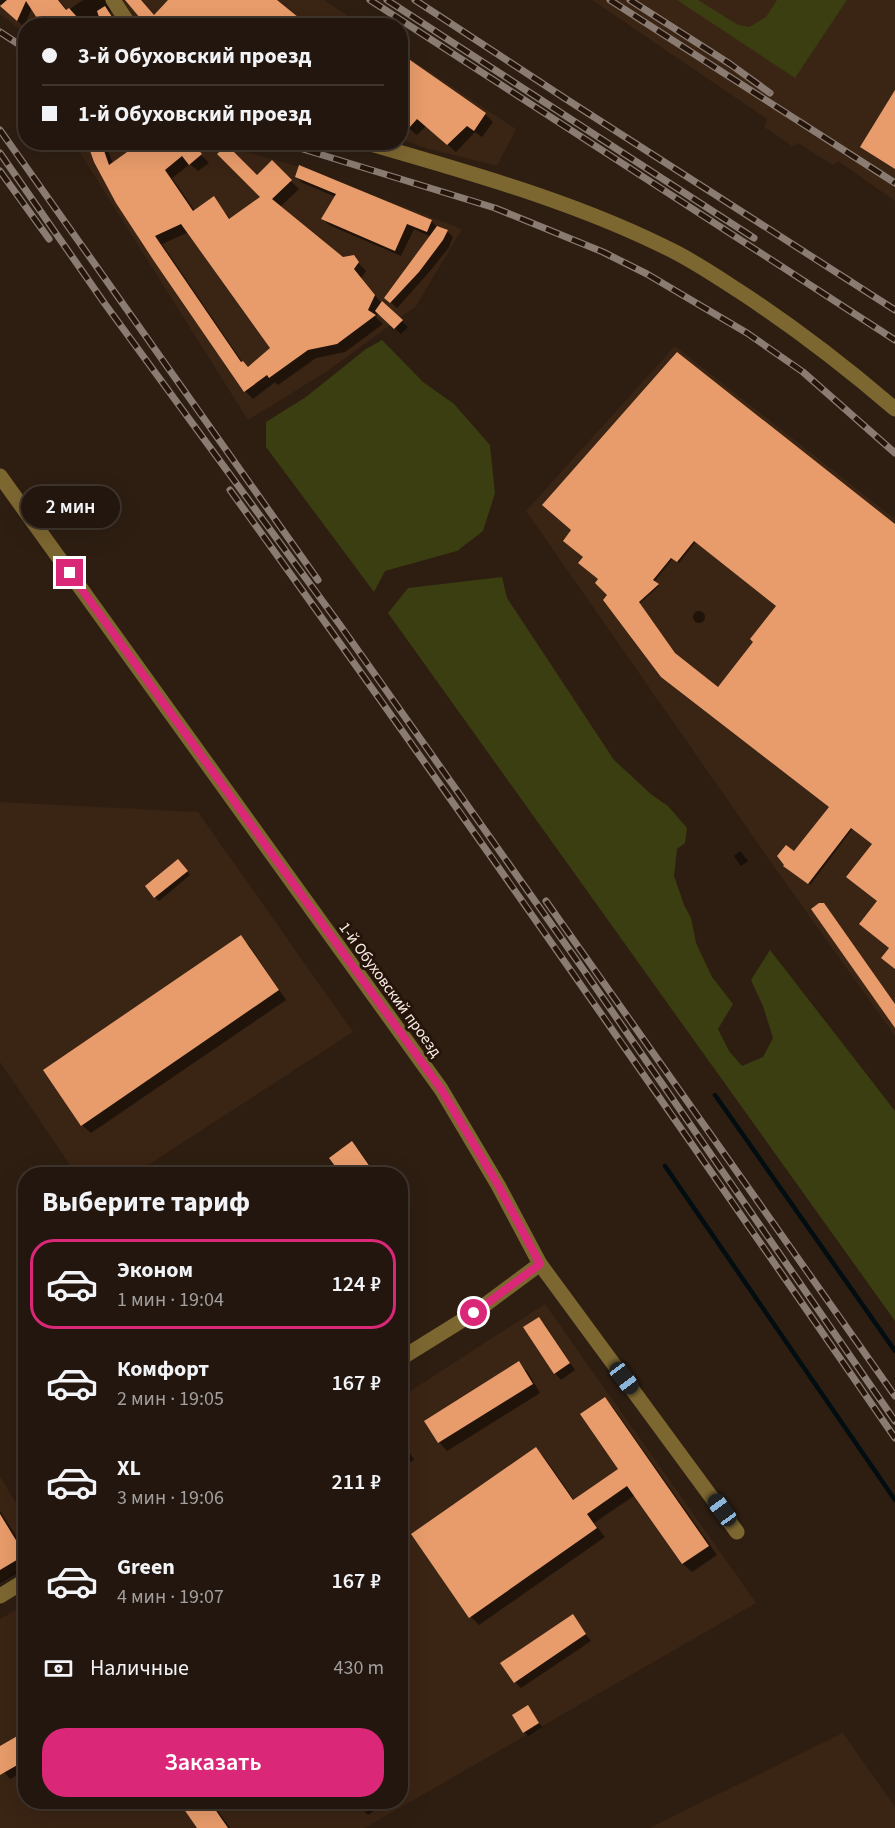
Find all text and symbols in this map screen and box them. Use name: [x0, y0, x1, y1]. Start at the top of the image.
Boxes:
text: 3-й Обуховский проезд: [78, 40, 311, 72]
text: 1-й Обуховский проезд: [78, 98, 311, 130]
callout: 2 мин: [20, 486, 119, 528]
text: 2 мин: [45, 493, 96, 521]
route end: [56, 559, 83, 586]
street label: 1-й Обуховский проезд: [334, 918, 447, 1062]
text: Выберите тариф: [42, 1183, 250, 1222]
text: Эконом: [117, 1254, 193, 1286]
icon: car: [45, 1257, 99, 1311]
text: 124 ₽: [331, 1268, 381, 1300]
text: 1 мин · 19:04: [117, 1286, 224, 1314]
route start: [460, 1299, 487, 1326]
text: Комфорт: [117, 1353, 209, 1385]
icon: car: [45, 1356, 99, 1410]
car: [606, 1358, 642, 1398]
text: 167 ₽: [331, 1367, 381, 1399]
text: 2 мин · 19:05: [117, 1385, 224, 1413]
text: XL: [117, 1452, 141, 1484]
icon: car: [45, 1455, 99, 1509]
text: 211 ₽: [331, 1466, 381, 1498]
text: 3 мин · 19:06: [117, 1484, 224, 1512]
car: [704, 1490, 740, 1530]
text: Green: [117, 1551, 175, 1583]
icon: car: [45, 1554, 99, 1608]
text: 167 ₽: [331, 1565, 381, 1597]
text: 4 мин · 19:07: [117, 1583, 224, 1611]
icon: cash: [42, 1652, 75, 1685]
text: Наличные: [90, 1652, 189, 1684]
text: 430 m: [334, 1654, 384, 1682]
button: Заказать: [42, 1728, 384, 1797]

